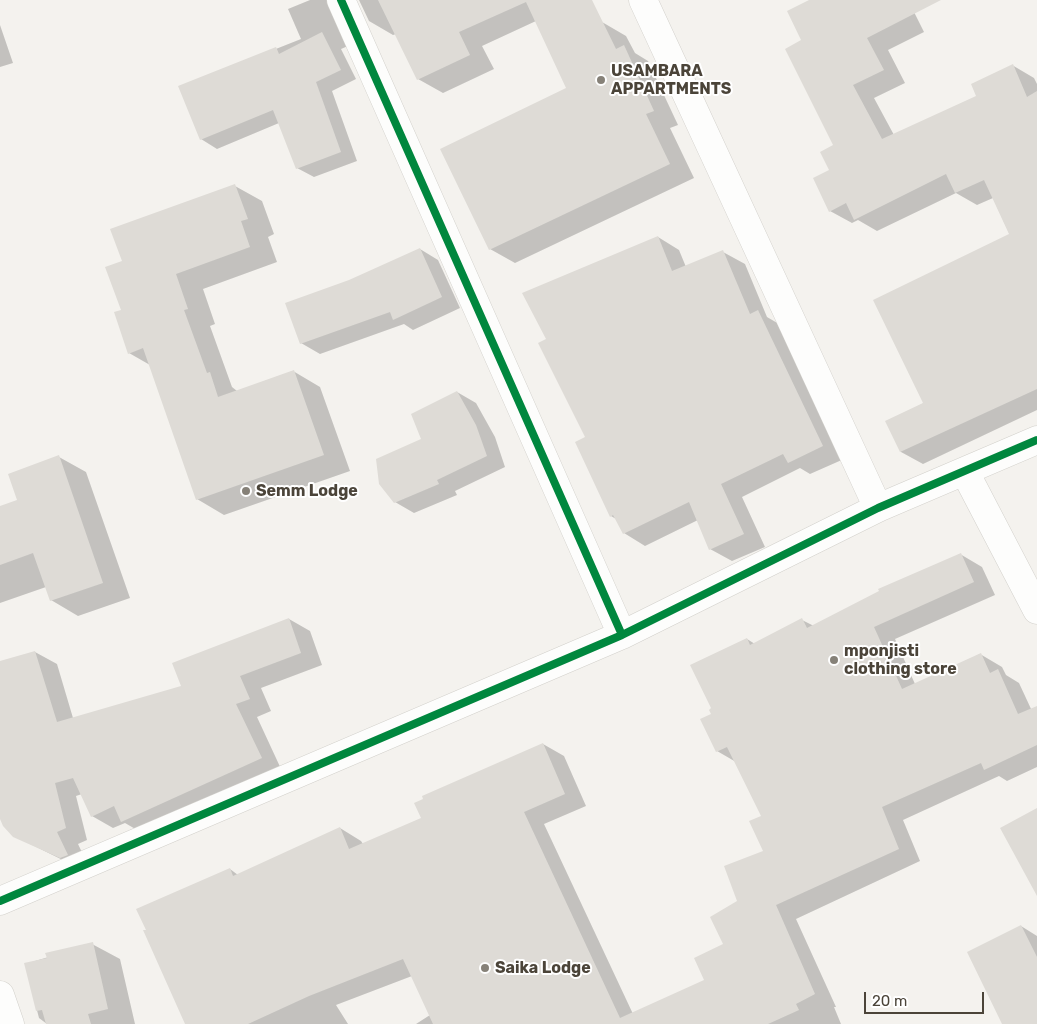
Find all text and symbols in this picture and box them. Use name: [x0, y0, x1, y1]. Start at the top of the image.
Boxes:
place label: USAMBARA APPARTMENTS: [611, 61, 731, 99]
marker: USAMBARA APPARTMENTS: [595, 74, 607, 86]
place label: Semm Lodge: [256, 481, 358, 501]
marker: Semm Lodge: [240, 485, 252, 497]
place label: mponjisti clothing store: [844, 641, 957, 679]
marker: mponjisti clothing store: [828, 654, 840, 666]
place label: Saika Lodge: [495, 958, 591, 978]
marker: Saika Lodge: [479, 962, 491, 974]
scale bar: [867, 982, 987, 1014]
text: 20 m: [872, 992, 907, 1010]

